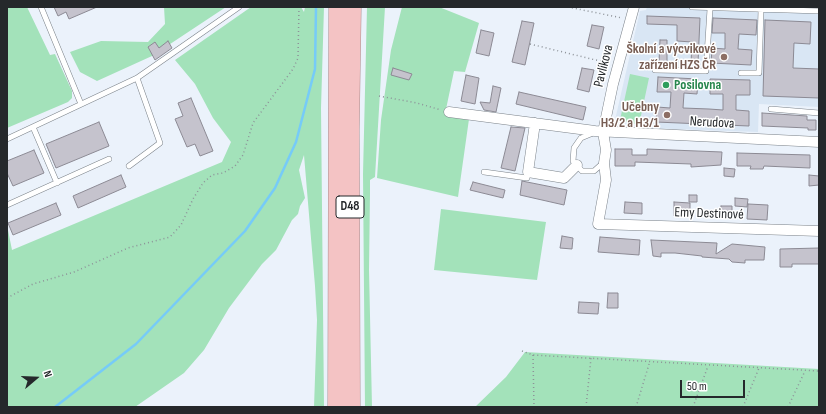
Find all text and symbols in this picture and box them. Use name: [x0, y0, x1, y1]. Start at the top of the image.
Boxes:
place label: Školní a výcvikové zařízení HZS ČR: [626, 41, 716, 74]
street label: Pavlíkova: [591, 43, 617, 89]
marker: Školní a výcvikové zařízení HZS ČR: [719, 52, 729, 62]
place label: Posilovna: [674, 77, 721, 93]
marker: Posilovna: [661, 80, 671, 90]
place label: Učebny H3/2 a H3/1: [601, 99, 659, 132]
marker: Učebny H3/2 a H3/1: [662, 110, 672, 120]
street label: Nerudova: [689, 113, 735, 133]
road number: D48: [336, 196, 364, 218]
street label: Emy Destinové: [674, 204, 744, 224]
north arrow: [16, 358, 56, 398]
text: N: [41, 369, 55, 379]
scale bar: [682, 372, 747, 398]
text: 50 m: [687, 379, 707, 394]

